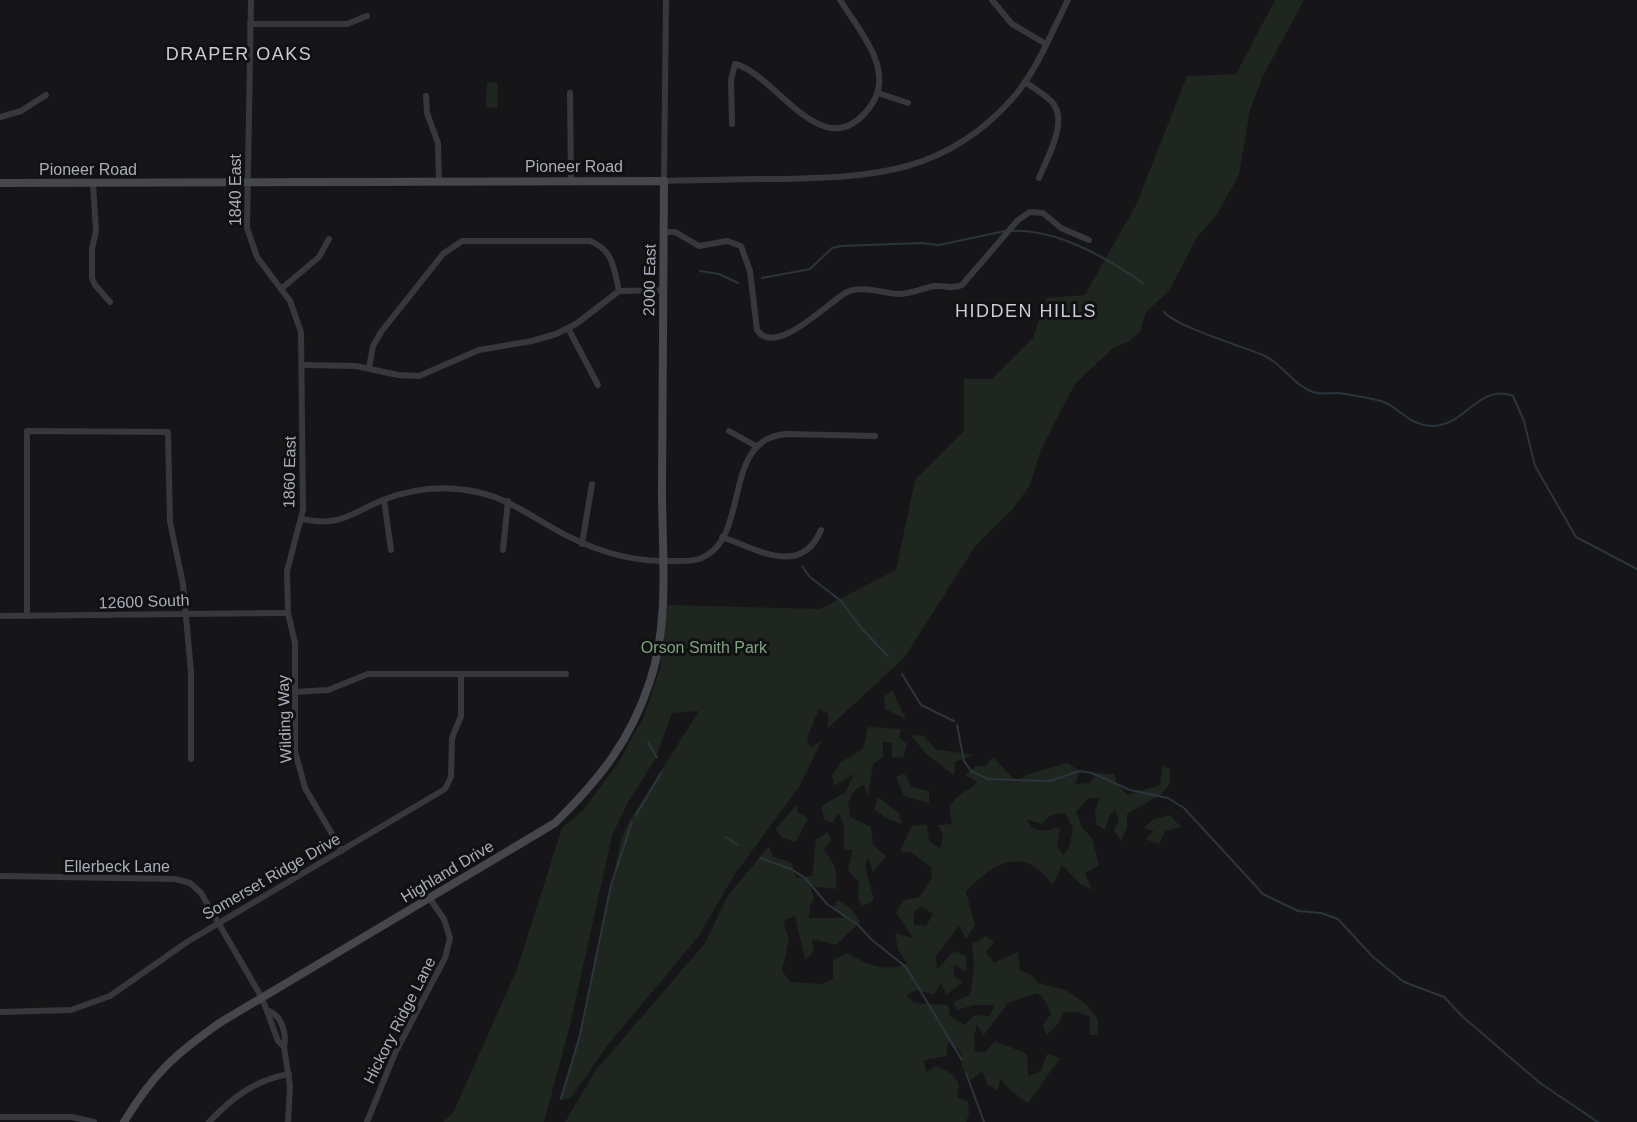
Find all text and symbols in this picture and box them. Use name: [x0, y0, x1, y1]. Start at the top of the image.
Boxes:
district label: DRAPER OAKS: [166, 44, 312, 64]
street label: 1840 East: [227, 153, 244, 226]
street label: Pioneer Road: [525, 158, 623, 175]
street label: Pioneer Road: [39, 161, 137, 178]
street label: 2000 East: [640, 243, 659, 316]
district label: HIDDEN HILLS: [955, 301, 1097, 321]
street label: 1860 East: [280, 435, 299, 508]
street label: 12600 South: [98, 591, 190, 612]
park label: Orson Smith Park: [641, 639, 768, 656]
street label: Wilding Way: [274, 675, 295, 763]
street label: Somerset Ridge Drive: [199, 830, 343, 923]
street label: Highland Drive: [398, 837, 497, 906]
street label: Ellerbeck Lane: [64, 858, 170, 875]
street label: Hickory Ridge Lane: [360, 954, 439, 1086]

